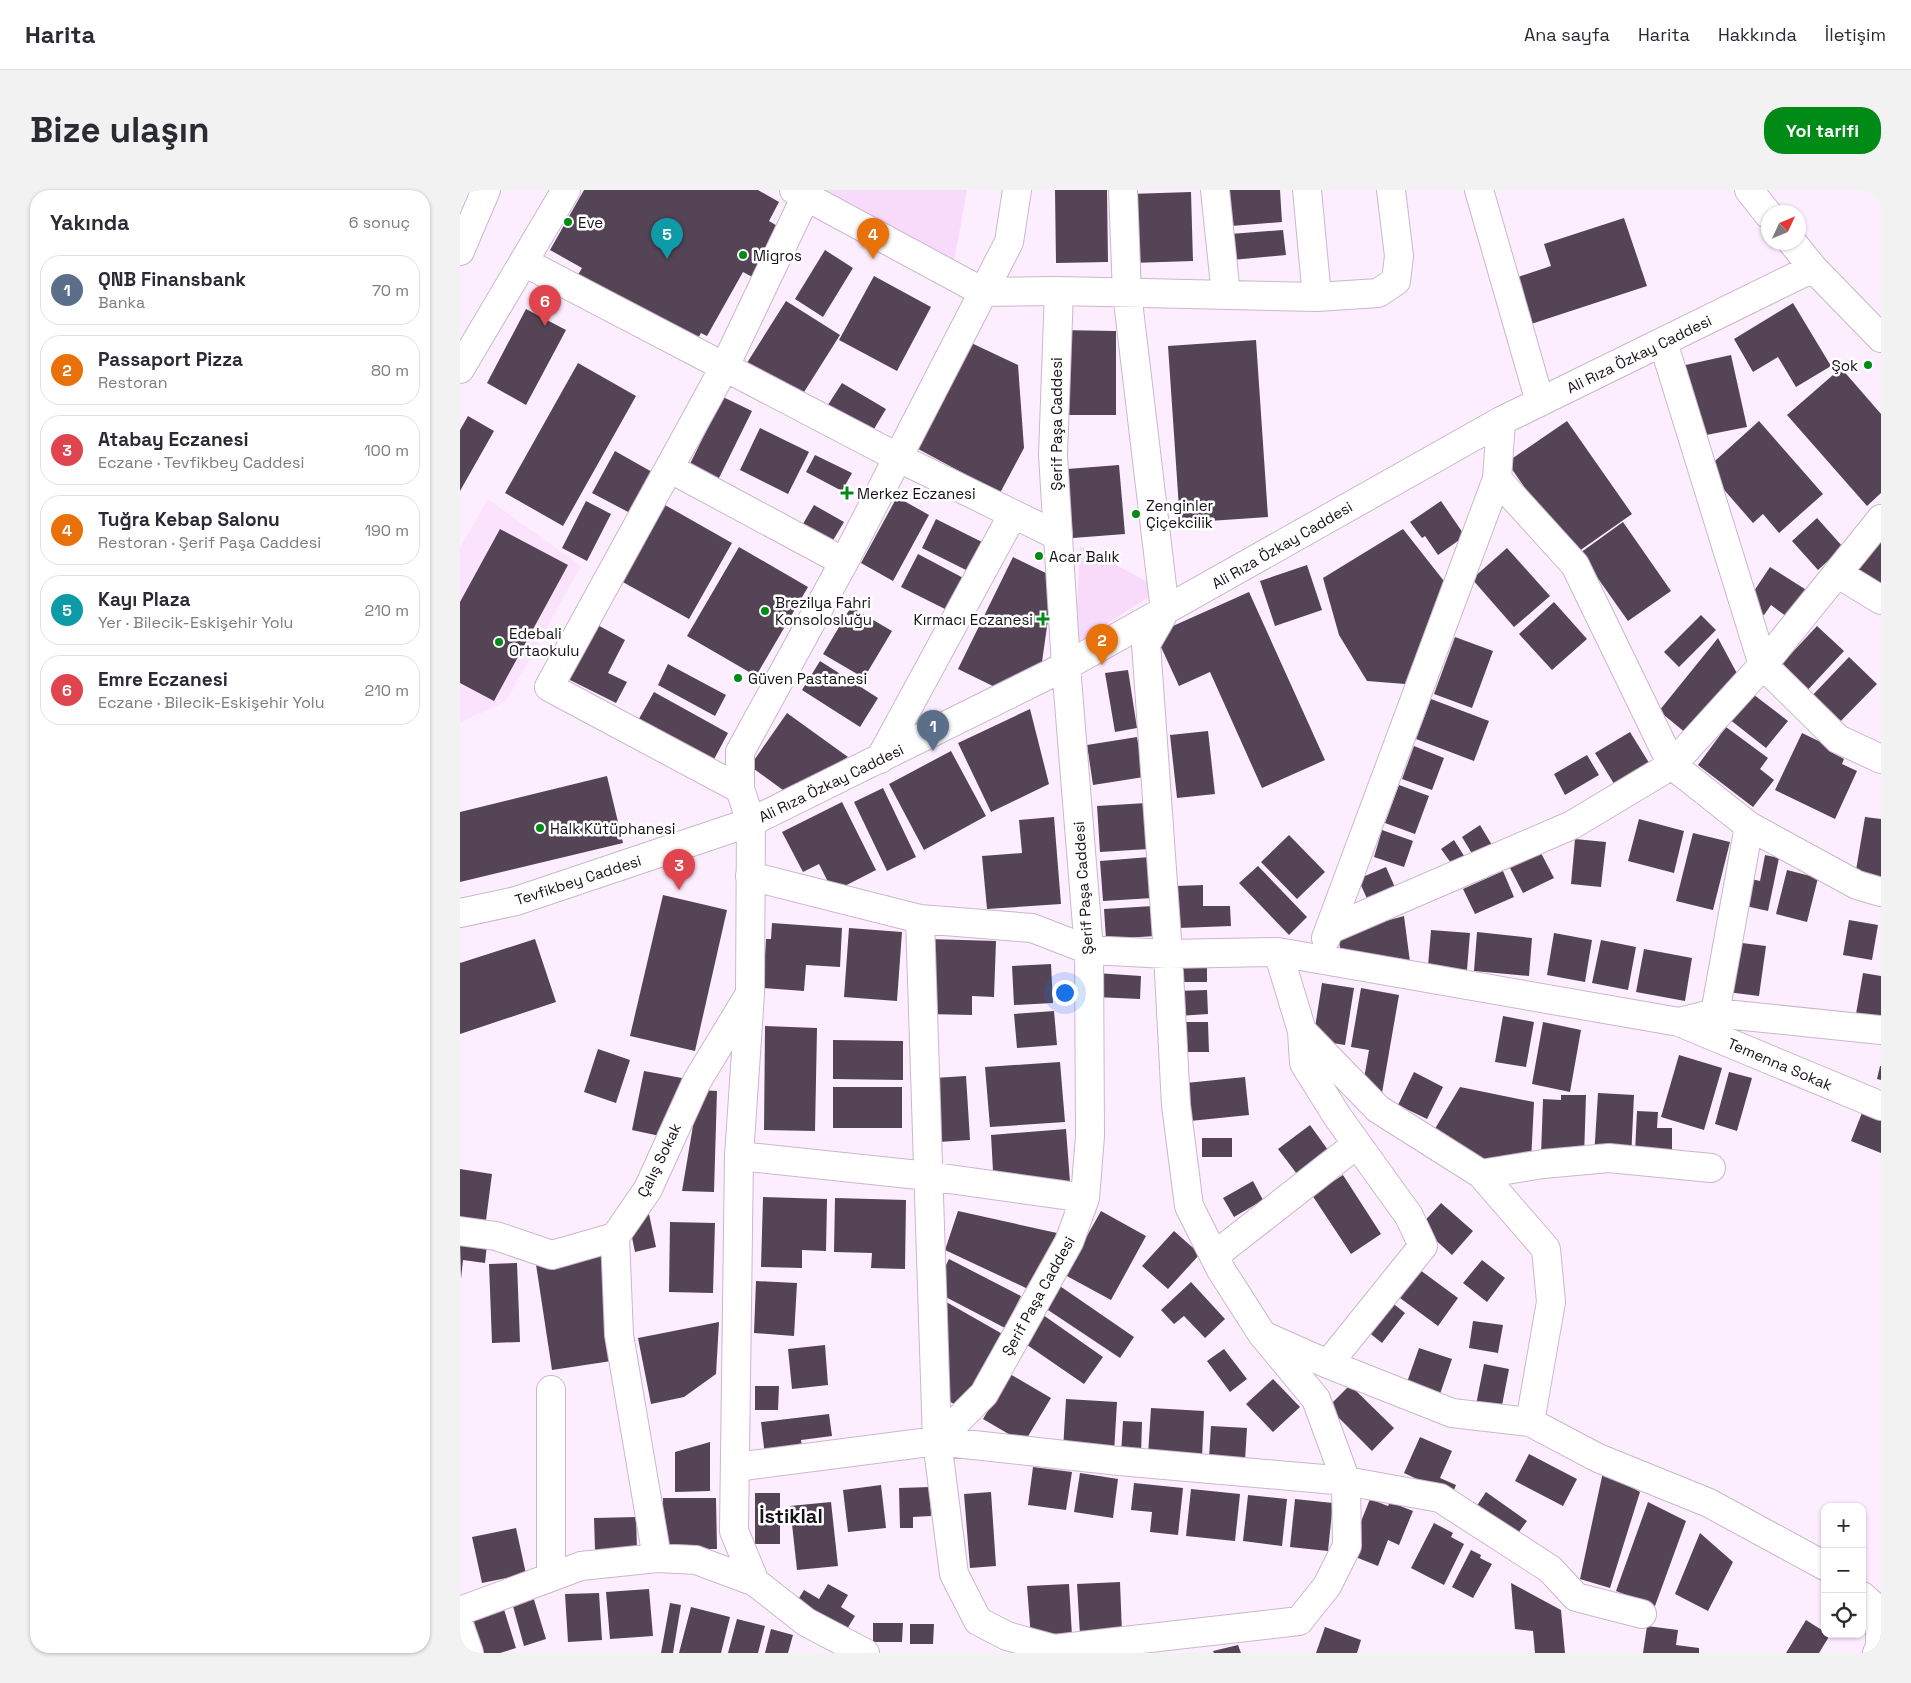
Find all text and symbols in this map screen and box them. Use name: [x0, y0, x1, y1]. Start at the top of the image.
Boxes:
text: Harita: [25, 19, 95, 50]
text: Ana sayfa: [1524, 23, 1610, 46]
text: Harita: [1638, 23, 1690, 46]
text: Hakkında: [1718, 23, 1797, 46]
text: İletişim: [1825, 23, 1886, 46]
button: Yol tarifi: [1764, 107, 1881, 154]
text: Bize ulaşın: [30, 108, 210, 152]
north arrow: [1761, 205, 1806, 250]
text: Yakında: [50, 209, 129, 236]
text: 6 sonuç: [349, 212, 410, 233]
place label: Eve: [578, 213, 603, 232]
marker: Eve: [562, 216, 574, 228]
pin: 5: [651, 218, 683, 259]
pin: 4: [857, 218, 889, 259]
place label: Migros: [753, 246, 802, 265]
marker: Migros: [737, 249, 749, 261]
text: QNB Finansbank: [98, 267, 246, 292]
text: 1: [63, 280, 71, 301]
text: 70 m: [372, 280, 409, 301]
pin: 6: [529, 285, 561, 326]
text: Banka: [98, 292, 145, 313]
street label: Ali Rıza Özkay Caddesi: [1563, 311, 1715, 397]
text: Passaport Pizza: [98, 347, 243, 372]
place label: Şok: [1831, 356, 1858, 375]
street label: Şerif Paşa Caddesi: [1047, 357, 1066, 491]
marker: Şok: [1862, 359, 1874, 371]
text: 2: [62, 360, 72, 381]
text: 80 m: [371, 360, 409, 381]
text: Restoran: [98, 372, 168, 393]
text: Atabay Eczanesi: [98, 427, 249, 452]
text: 3: [62, 440, 72, 461]
text: 100 m: [364, 440, 409, 461]
text: Eczane · Tevfikbey Caddesi: [98, 452, 304, 473]
place label: Merkez Eczanesi: [857, 484, 976, 503]
marker: Merkez Eczanesi: [841, 487, 853, 499]
place label: Zenginler Çiçekcilik: [1146, 496, 1214, 532]
street label: Ali Rıza Özkay Caddesi: [1208, 497, 1356, 593]
text: Tuğra Kebap Salonu: [98, 507, 280, 532]
marker: Zenginler Çiçekcilik: [1130, 508, 1142, 520]
text: 4: [62, 520, 72, 541]
text: 190 m: [364, 520, 409, 541]
text: Restoran · Şerif Paşa Caddesi: [98, 532, 321, 553]
place label: Acar Balık: [1049, 547, 1120, 566]
marker: Acar Balık: [1033, 550, 1045, 562]
text: Kayı Plaza: [98, 587, 191, 612]
place label: Brezilya Fahri Konsolosluğu: [775, 593, 872, 629]
text: 5: [62, 600, 72, 621]
text: 210 m: [365, 600, 409, 621]
marker: Brezilya Fahri Konsolosluğu: [759, 605, 771, 617]
place label: Kırmacı Eczanesi: [913, 610, 1033, 629]
text: Yer · Bilecik-Eskişehir Yolu: [98, 612, 293, 633]
marker: Kırmacı Eczanesi: [1037, 613, 1049, 625]
place label: Edebali Ortaokulu: [509, 624, 579, 660]
pin: 2: [1086, 624, 1118, 665]
marker: Edebali Ortaokulu: [493, 636, 505, 648]
text: Emre Eczanesi: [98, 667, 228, 692]
place label: Güven Pastanesi: [748, 669, 867, 688]
marker: Güven Pastanesi: [732, 672, 744, 684]
text: 6: [62, 680, 72, 701]
text: 210 m: [365, 680, 409, 701]
text: Eczane · Bilecik-Eskişehir Yolu: [98, 692, 325, 713]
pin: 1: [917, 710, 949, 751]
street label: Ali Rıza Özkay Caddesi: [755, 740, 907, 826]
place label: Halk Kütüphanesi: [550, 819, 675, 838]
street label: Şerif Paşa Caddesi: [1069, 821, 1097, 955]
marker: Halk Kütüphanesi: [534, 822, 546, 834]
pin: 3: [663, 849, 695, 890]
street label: Tevfikbey Caddesi: [512, 851, 644, 909]
your location: [1052, 980, 1078, 1006]
street label: Temenna Sokak: [1725, 1033, 1835, 1095]
street label: Çalış Sokak: [633, 1120, 685, 1200]
street label: Şerif Paşa Caddesi: [997, 1233, 1079, 1359]
district label: İstiklal: [759, 1503, 823, 1529]
map controls: [1821, 1503, 1866, 1638]
button: +: [1821, 1503, 1866, 1548]
button: −: [1821, 1548, 1866, 1593]
button: locate: [1821, 1593, 1866, 1638]

